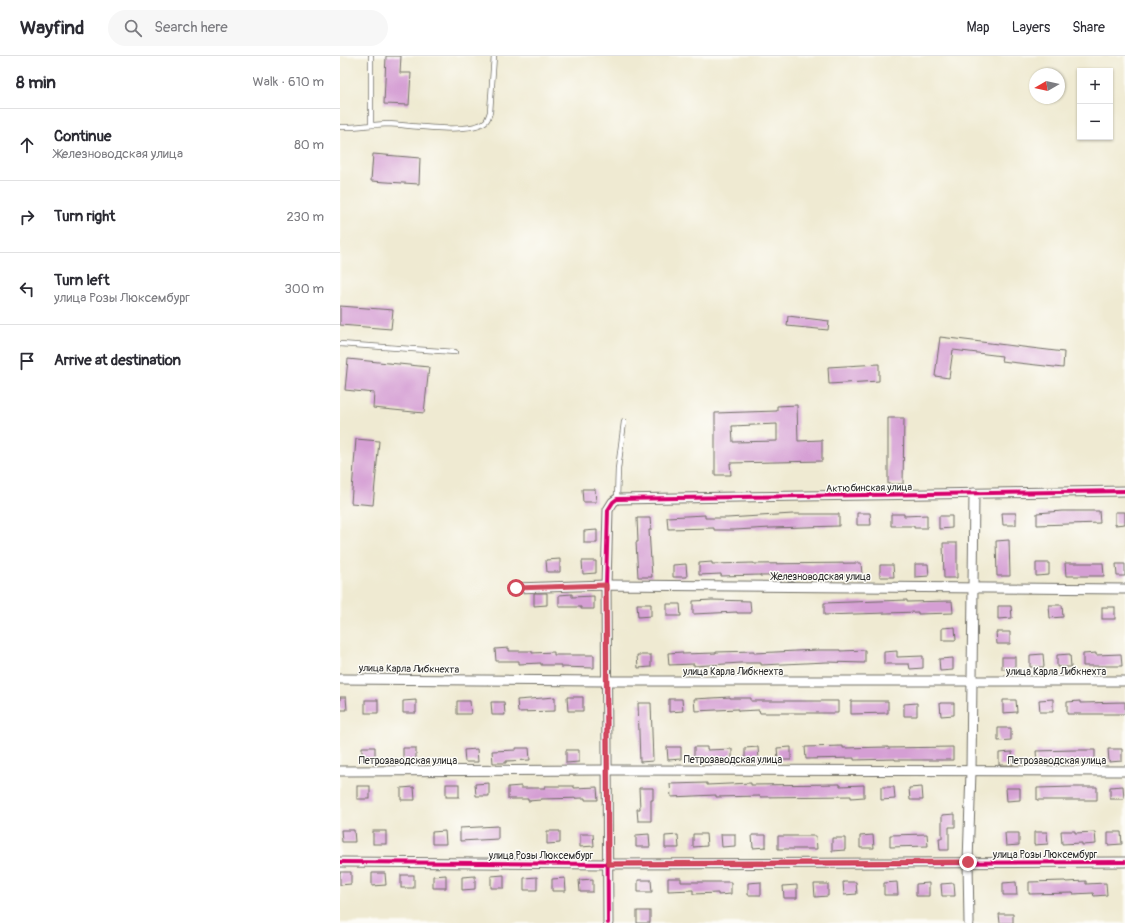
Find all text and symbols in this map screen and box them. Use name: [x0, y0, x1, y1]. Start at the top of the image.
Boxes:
search box: [108, 10, 388, 46]
text: Wayfind: [20, 16, 84, 40]
icon: search: [122, 17, 144, 39]
text: Search here: [154, 18, 228, 37]
text: Map: [967, 19, 990, 36]
text: Layers: [1012, 19, 1050, 36]
text: Share: [1072, 19, 1105, 36]
north arrow: [1029, 68, 1065, 104]
map controls: [1077, 68, 1113, 140]
button: +: [1077, 68, 1113, 104]
text: 8 min: [16, 72, 56, 93]
text: Walk · 610 m: [253, 74, 324, 90]
button: −: [1077, 104, 1113, 140]
text: Continue: [54, 127, 112, 146]
icon: ahead: [16, 134, 38, 156]
text: 80 m: [294, 137, 324, 153]
text: Железноводская улица: [54, 146, 183, 162]
icon: right: [16, 206, 38, 228]
text: Turn right: [54, 207, 115, 226]
text: 230 m: [287, 209, 324, 225]
text: Turn left: [54, 271, 110, 290]
icon: left: [16, 278, 38, 300]
text: 300 m: [285, 281, 324, 297]
text: улица Розы Люксембург: [54, 290, 190, 306]
icon: arrive: [16, 350, 38, 372]
text: Arrive at destination: [54, 351, 181, 370]
street label: Актюбинская улица: [826, 481, 913, 495]
street label: Железноводская улица: [769, 571, 871, 583]
route start: [507, 579, 525, 597]
street label: улица Карла Либкнехта: [358, 662, 460, 676]
street label: улица Карла Либкнехта: [682, 666, 783, 678]
street label: улица Карла Либкнехта: [1005, 666, 1106, 678]
street label: Петрозаводская улица: [684, 754, 783, 766]
street label: Петрозаводская улица: [359, 755, 458, 767]
street label: Петрозаводская улица: [1008, 755, 1107, 767]
street label: улица Розы Люксембург: [992, 849, 1098, 861]
street label: улица Розы Люксембург: [488, 850, 594, 862]
route end: [959, 853, 977, 871]

